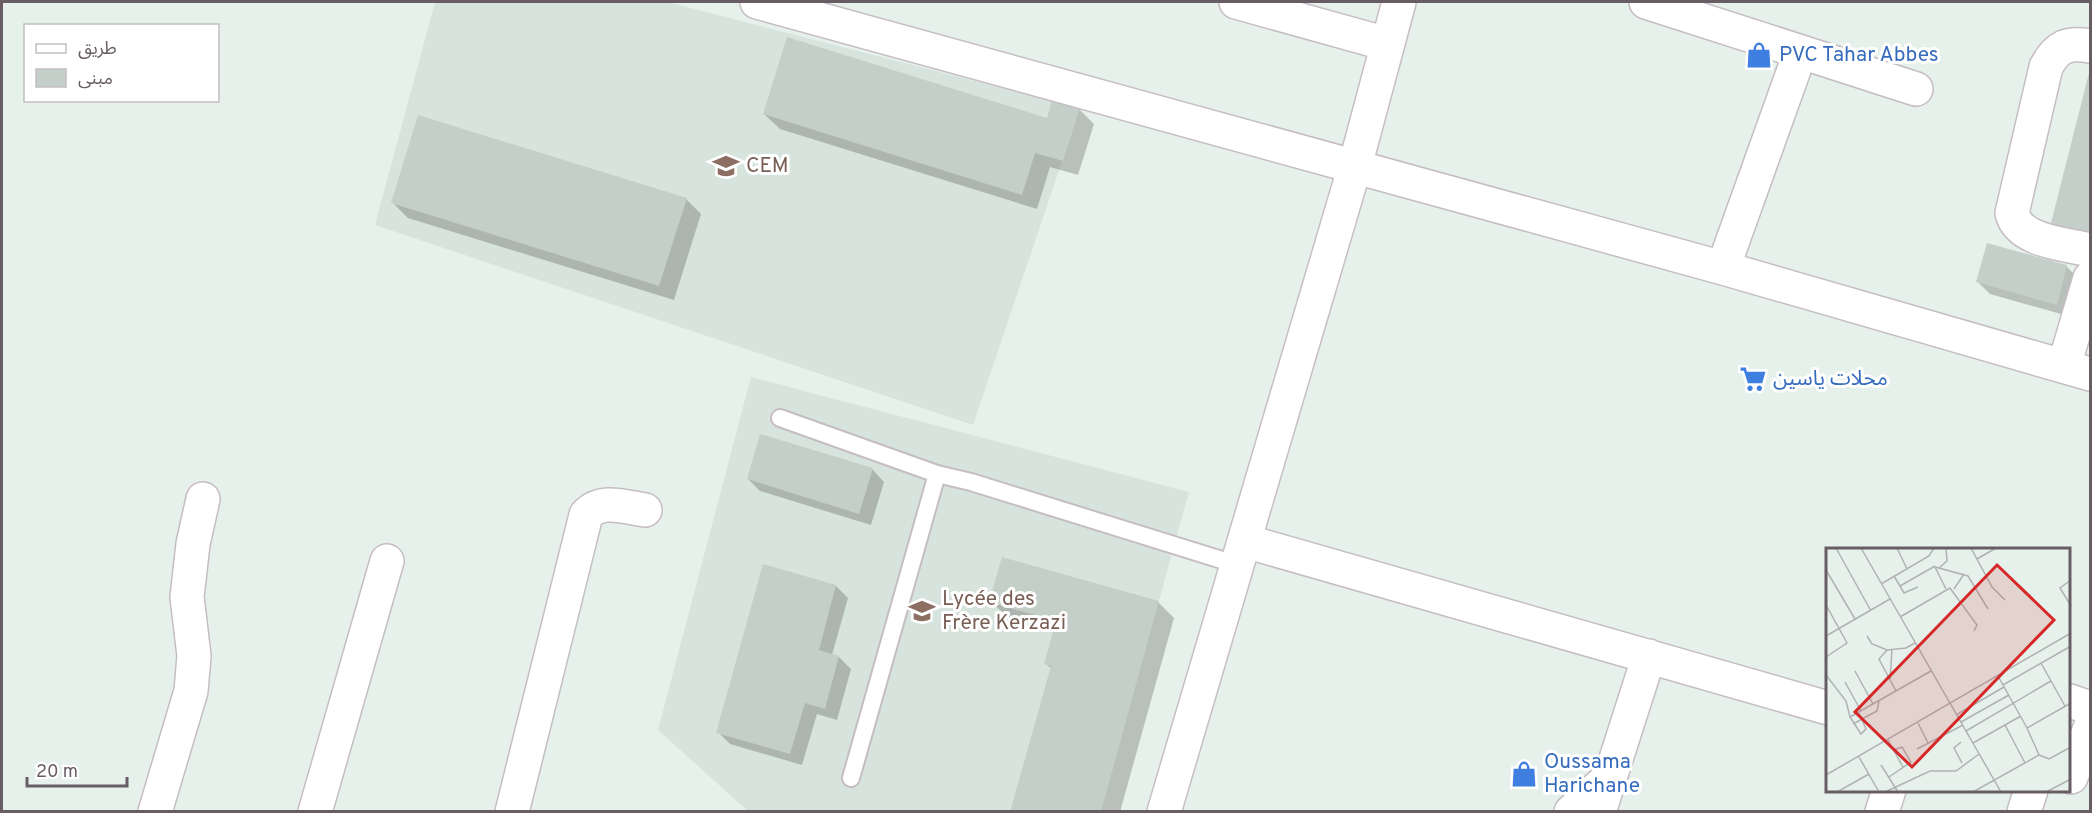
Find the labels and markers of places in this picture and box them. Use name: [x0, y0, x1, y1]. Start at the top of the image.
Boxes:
shop icon: PVC Tahar Abbes: [1744, 40, 1774, 70]
place label: PVC Tahar Abbes: [1779, 42, 1939, 69]
school or university icon: CEM: [711, 151, 741, 181]
place label: CEM: [746, 153, 789, 180]
supermarket icon: محلات ياسين: [1738, 364, 1768, 394]
place label: محلات ياسين: [1773, 366, 1888, 393]
place label: Lycée des Frère Kerzazi: [942, 586, 1066, 637]
school or university icon: Lycée des Frère Kerzazi: [907, 596, 937, 626]
place label: Oussama Harichane: [1544, 749, 1640, 800]
shop icon: Oussama Harichane: [1509, 759, 1539, 789]

